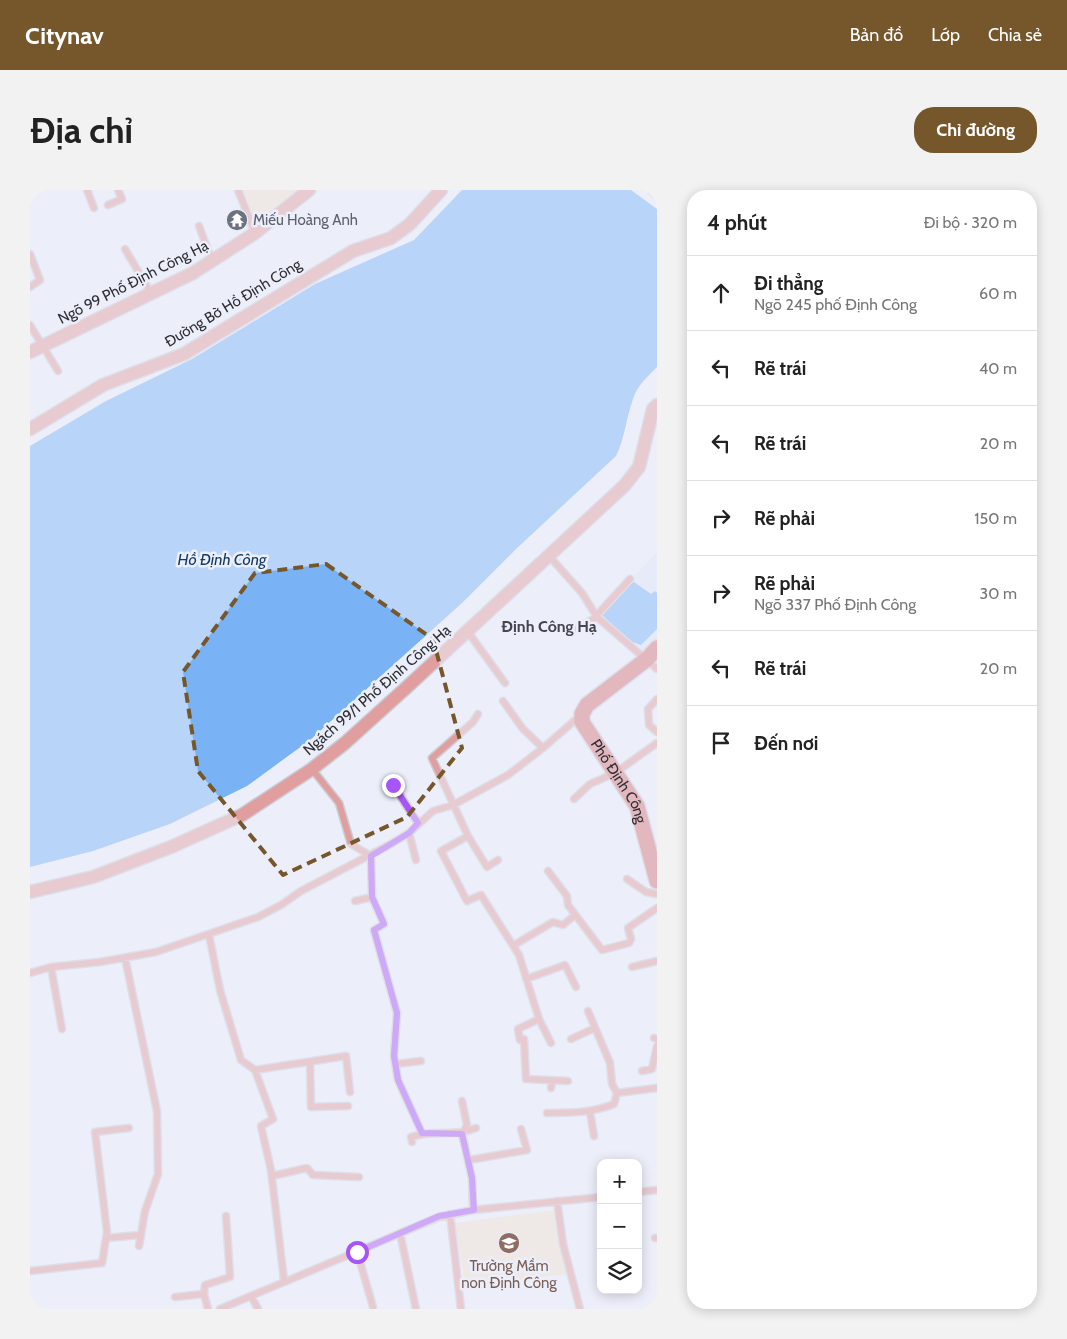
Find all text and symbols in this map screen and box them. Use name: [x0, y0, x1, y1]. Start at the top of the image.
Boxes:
text: Citynav: [25, 21, 104, 50]
text: Bản đồ: [850, 24, 903, 46]
text: Lớp: [931, 24, 960, 46]
text: Chia sẻ: [988, 24, 1042, 46]
button: Chỉ đường: [914, 107, 1037, 153]
text: Địa chỉ: [30, 109, 133, 152]
temple icon: Miếu Hoàng Anh: [225, 208, 249, 232]
text: 4 phút: [707, 210, 767, 235]
place label: Miếu Hoàng Anh: [253, 211, 358, 229]
text: Đi bộ · 320 m: [924, 213, 1017, 232]
street label: Ngõ 99 Phố Định Công Hạ: [55, 236, 212, 328]
street label: Đường Bờ Hồ Định Công: [162, 255, 305, 351]
text: Đi thẳng: [754, 272, 823, 295]
icon: ahead: [707, 279, 735, 307]
text: 60 m: [979, 284, 1017, 303]
text: Ngõ 245 phố Định Công: [754, 295, 917, 314]
icon: left: [707, 354, 735, 382]
text: Rẽ trái: [754, 357, 806, 380]
text: 40 m: [979, 359, 1017, 378]
icon: left: [707, 429, 735, 457]
text: Rẽ trái: [754, 432, 806, 455]
text: 20 m: [980, 434, 1017, 453]
icon: right: [707, 504, 735, 532]
text: Rẽ phải: [754, 507, 815, 530]
text: 150 m: [974, 509, 1017, 528]
water label: Hồ Định Công: [178, 550, 267, 569]
text: Rẽ phải: [754, 572, 815, 595]
icon: right: [707, 579, 735, 607]
text: 30 m: [980, 584, 1017, 603]
text: Ngõ 337 Phố Định Công: [754, 595, 916, 614]
district label: Định Công Hạ: [501, 617, 597, 636]
street label: Ngách 99/1 Phố Định Công Hạ: [300, 621, 455, 759]
icon: left: [707, 654, 735, 682]
text: Rẽ trái: [754, 657, 806, 680]
text: 20 m: [980, 659, 1017, 678]
icon: arrive: [707, 729, 735, 757]
text: Đến nơi: [754, 732, 818, 755]
street label: Phố Định Công: [587, 736, 650, 826]
route end: [382, 774, 405, 797]
map controls: [597, 1159, 642, 1294]
button: +: [597, 1159, 642, 1204]
button: −: [597, 1204, 642, 1249]
school or university icon: Trường Mầm non Định Công: [497, 1231, 521, 1255]
route start: [346, 1241, 369, 1264]
button: layers: [597, 1249, 642, 1294]
place label: Trường Mầm non Định Công: [461, 1257, 557, 1292]

